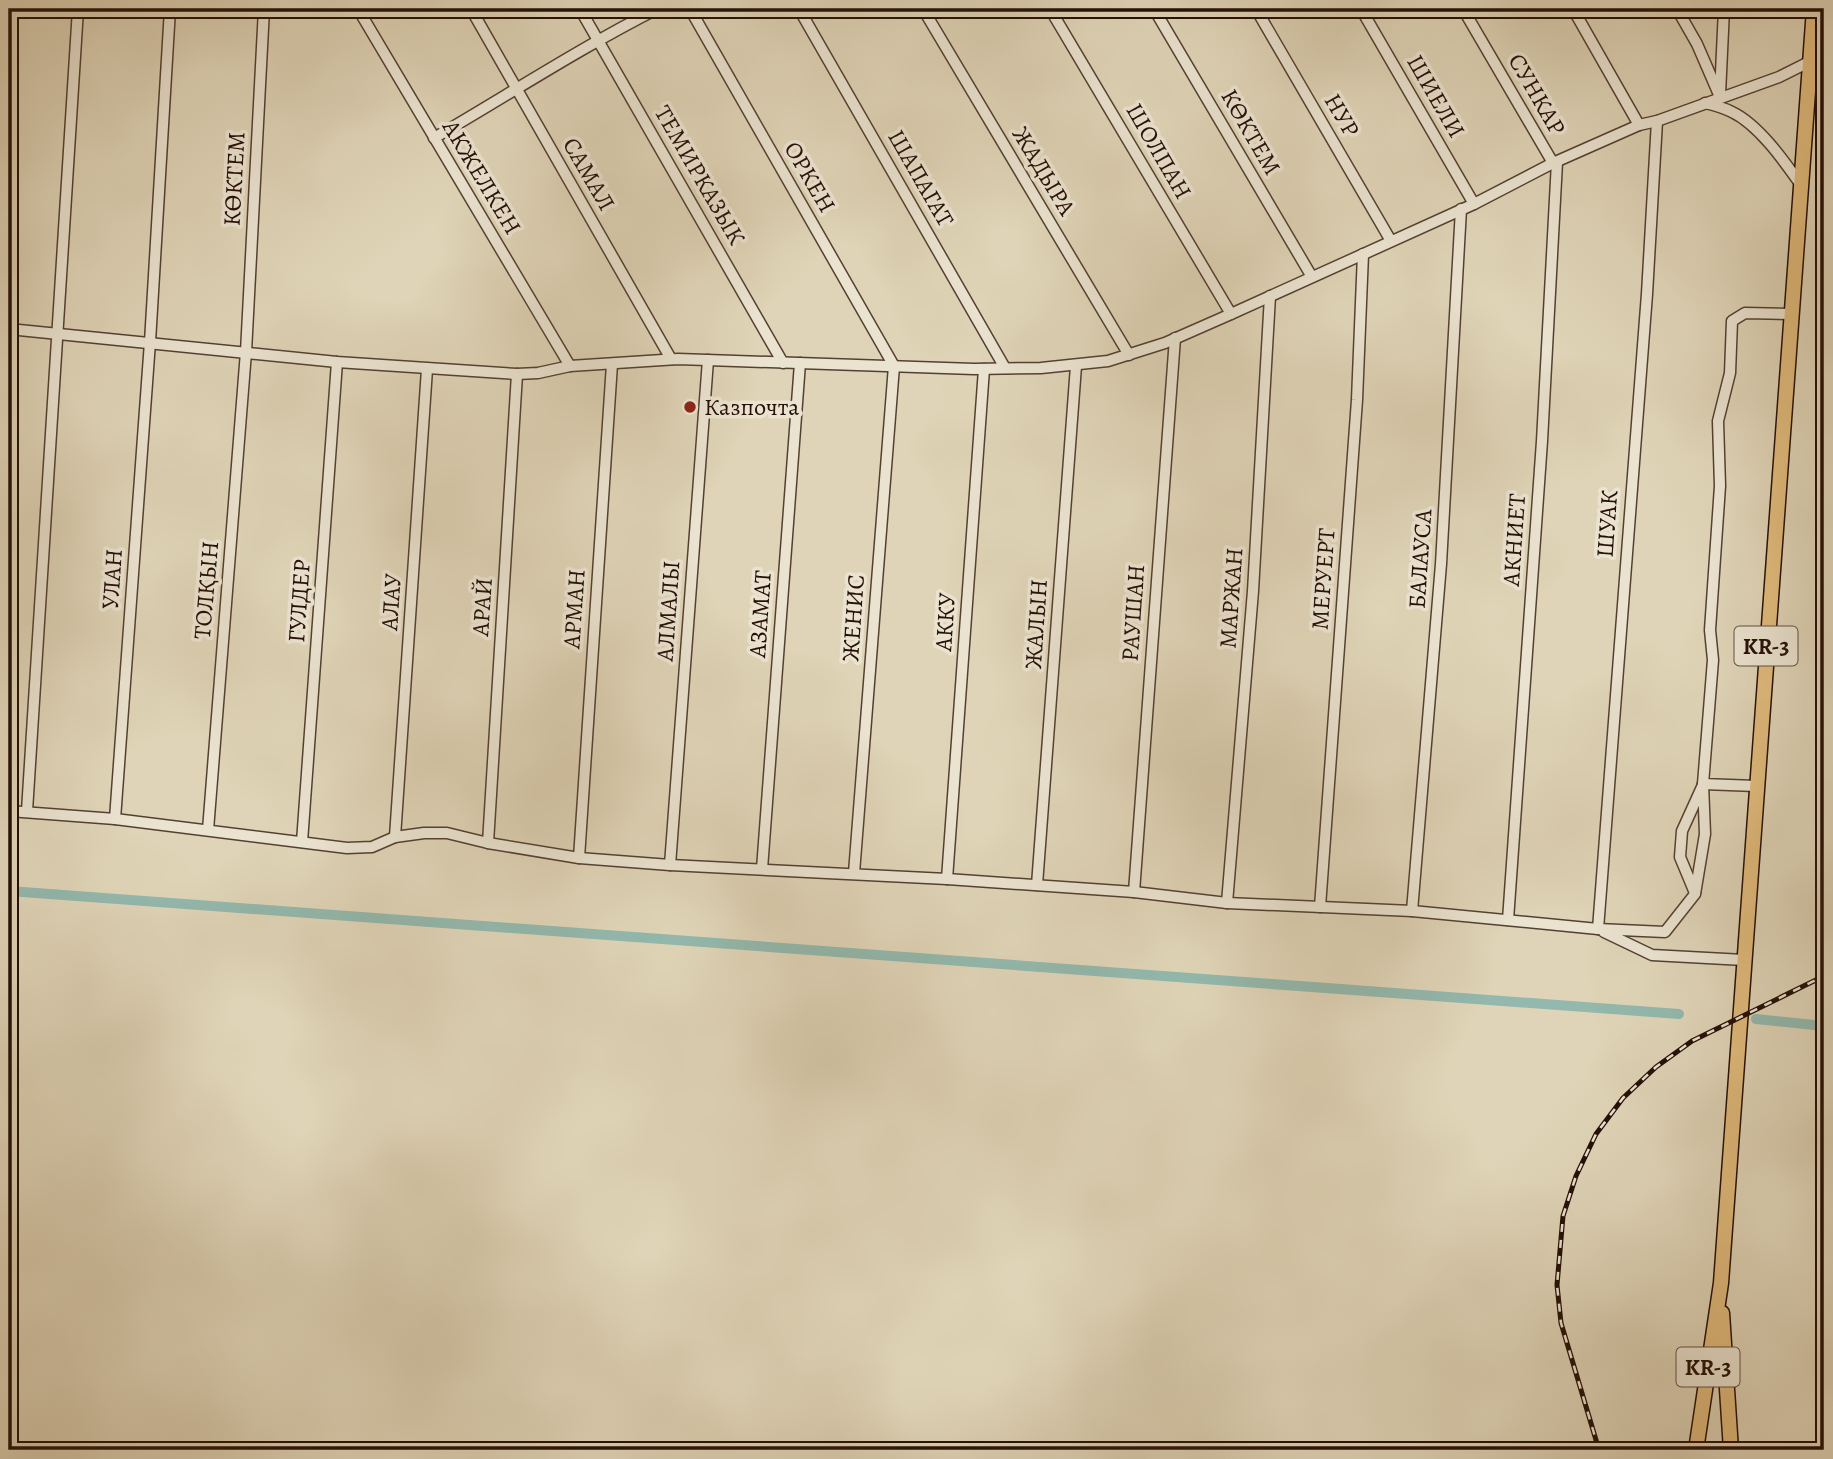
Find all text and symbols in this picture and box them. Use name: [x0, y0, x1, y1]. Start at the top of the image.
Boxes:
street label: СУНКАР: [1501, 47, 1573, 141]
street label: ШИЕЛИ: [1399, 48, 1473, 144]
street label: КӨКТЕМ: [1214, 83, 1288, 181]
street label: НУР: [1317, 87, 1367, 143]
street label: ШОЛПАН: [1119, 97, 1199, 205]
street label: ТЕМИРКАЗЫК: [647, 99, 753, 251]
street label: АКЖЕЛКЕН: [435, 113, 529, 240]
street label: ЖАДЫРА: [1005, 121, 1084, 222]
street label: ШАПАГАТ: [880, 124, 962, 232]
street label: КӨКТЕМ: [216, 131, 252, 227]
street label: САМАЛ: [555, 132, 623, 216]
street label: ОРКЕН: [777, 135, 843, 219]
place label: Казпочта: [704, 391, 799, 423]
marker: Казпочта: [682, 399, 698, 415]
street label: ШУАК: [1589, 488, 1625, 559]
street label: АКНИЕТ: [1495, 493, 1533, 588]
street label: БАЛАУСА: [1401, 507, 1440, 610]
street label: МЕРУЕРТ: [1303, 527, 1343, 631]
street label: ТОЛҚЫН: [186, 540, 226, 640]
street label: МАРЖАН: [1212, 546, 1250, 650]
street label: УЛАН: [94, 548, 130, 610]
street label: ГУЛДЕР: [280, 558, 318, 644]
street label: АЛМАЛЫ: [648, 560, 687, 663]
street label: РАУШАН: [1114, 563, 1152, 663]
street label: АРМАН: [555, 568, 593, 651]
street label: АЗАМАТ: [741, 569, 779, 660]
street label: АЛАУ: [373, 572, 409, 633]
street label: ЖЕНИС: [834, 573, 872, 663]
street label: АРАЙ: [464, 577, 500, 638]
street label: ЖАЛЫН: [1017, 578, 1055, 670]
street label: АККУ: [927, 592, 963, 653]
road number: KR-3: [1734, 626, 1798, 666]
road number: KR-3: [1676, 1348, 1740, 1386]

